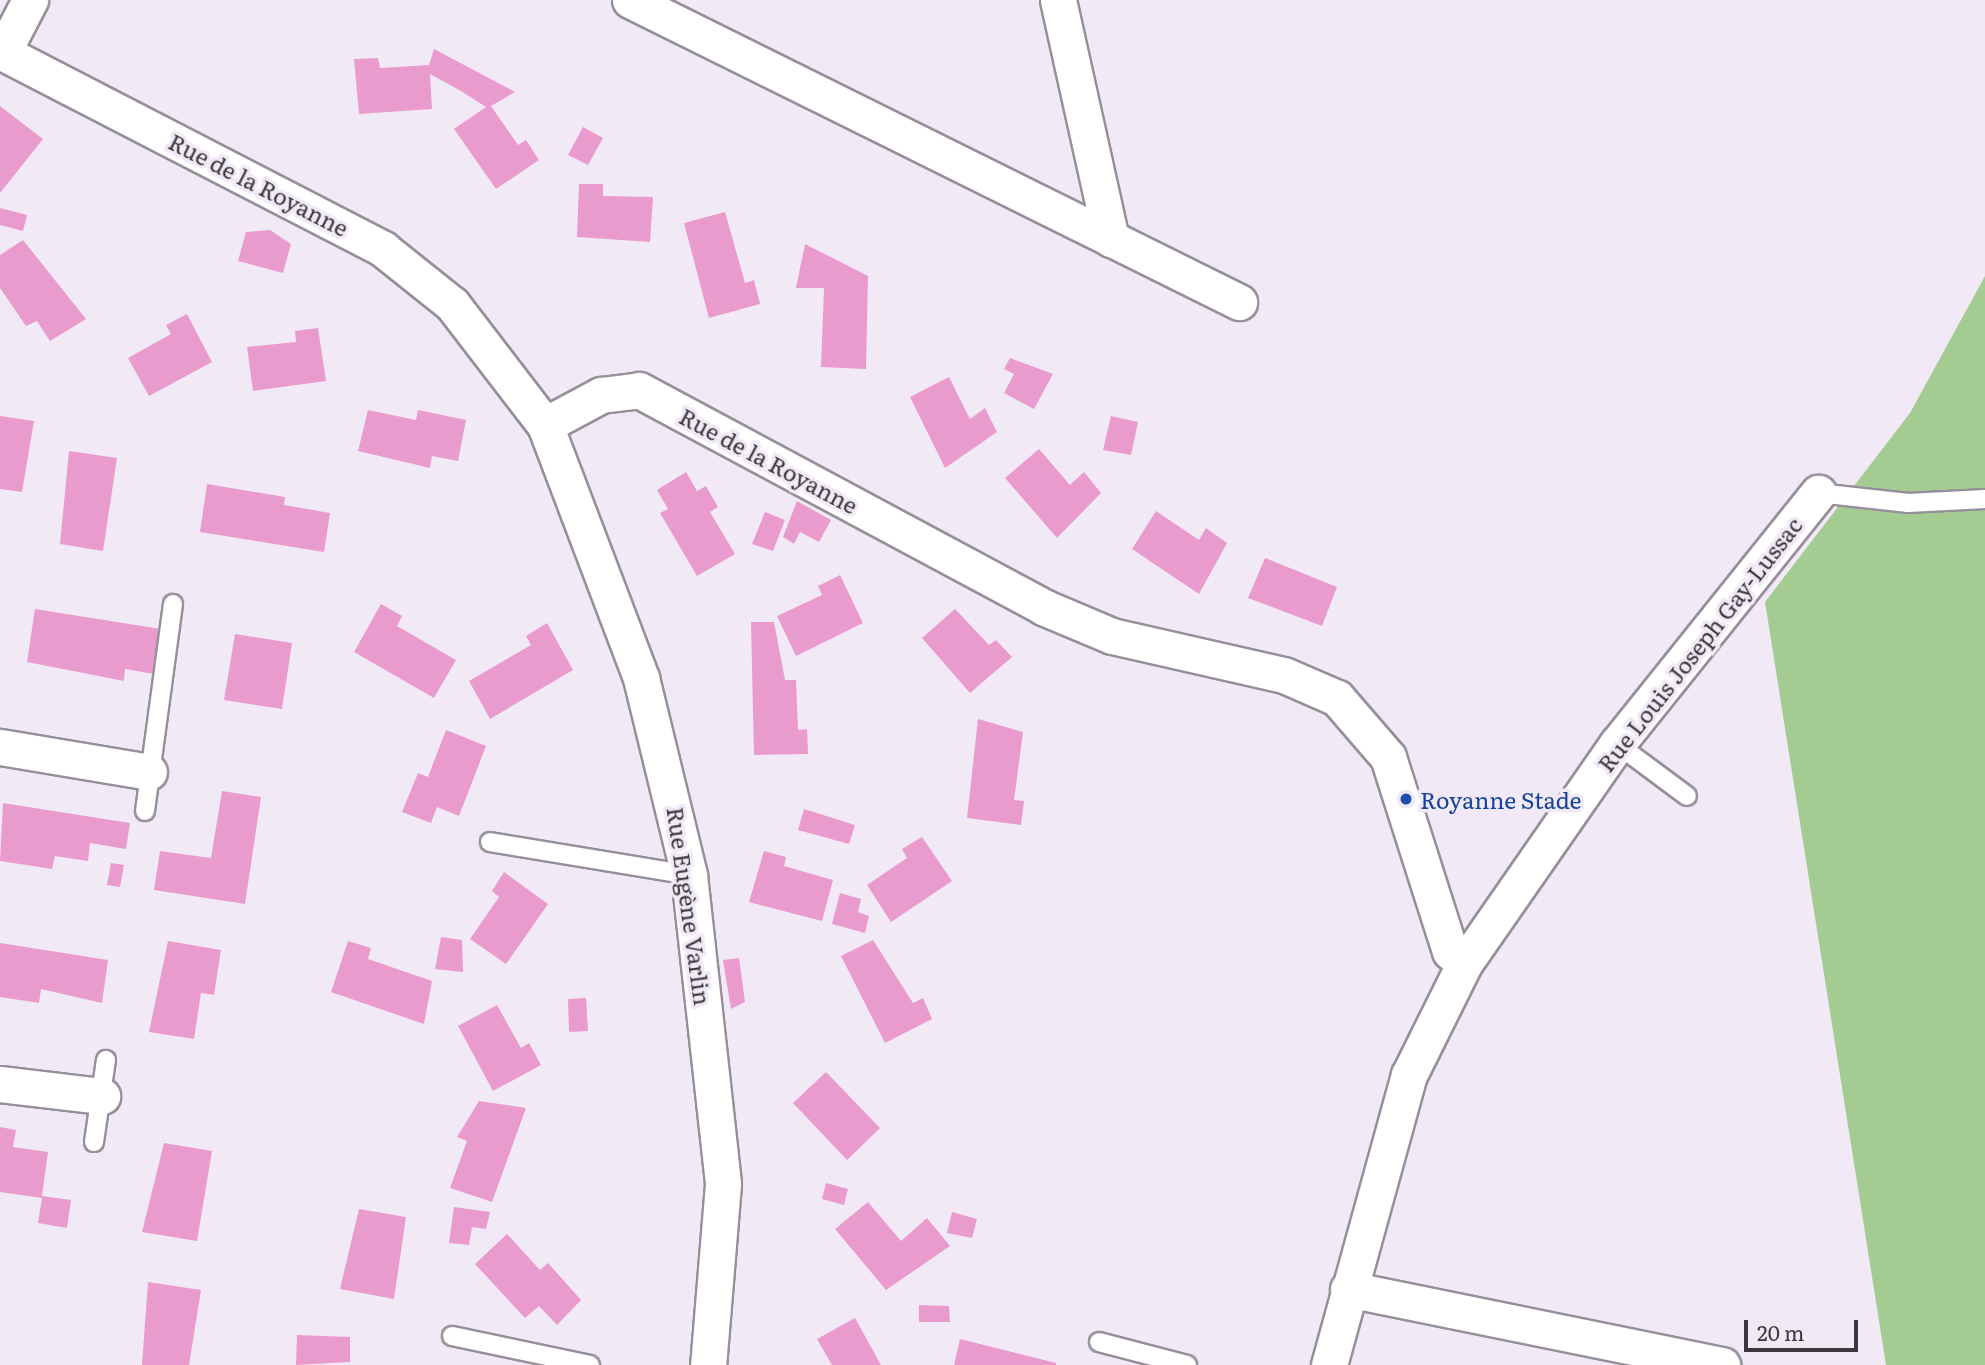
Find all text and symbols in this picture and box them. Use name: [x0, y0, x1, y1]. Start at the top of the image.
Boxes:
street label: Rue de la Royanne: [165, 127, 353, 241]
street label: Rue de la Royanne: [675, 401, 863, 519]
street label: Rue Louis Joseph Gay-Lussac: [1591, 511, 1807, 777]
place label: Royanne Stade: [1420, 785, 1581, 813]
marker: Royanne Stade: [1398, 791, 1414, 807]
street label: Rue Eugène Varlin: [662, 805, 718, 1007]
scale bar: [1747, 1306, 1861, 1350]
text: 20 m: [1757, 1316, 1804, 1347]

